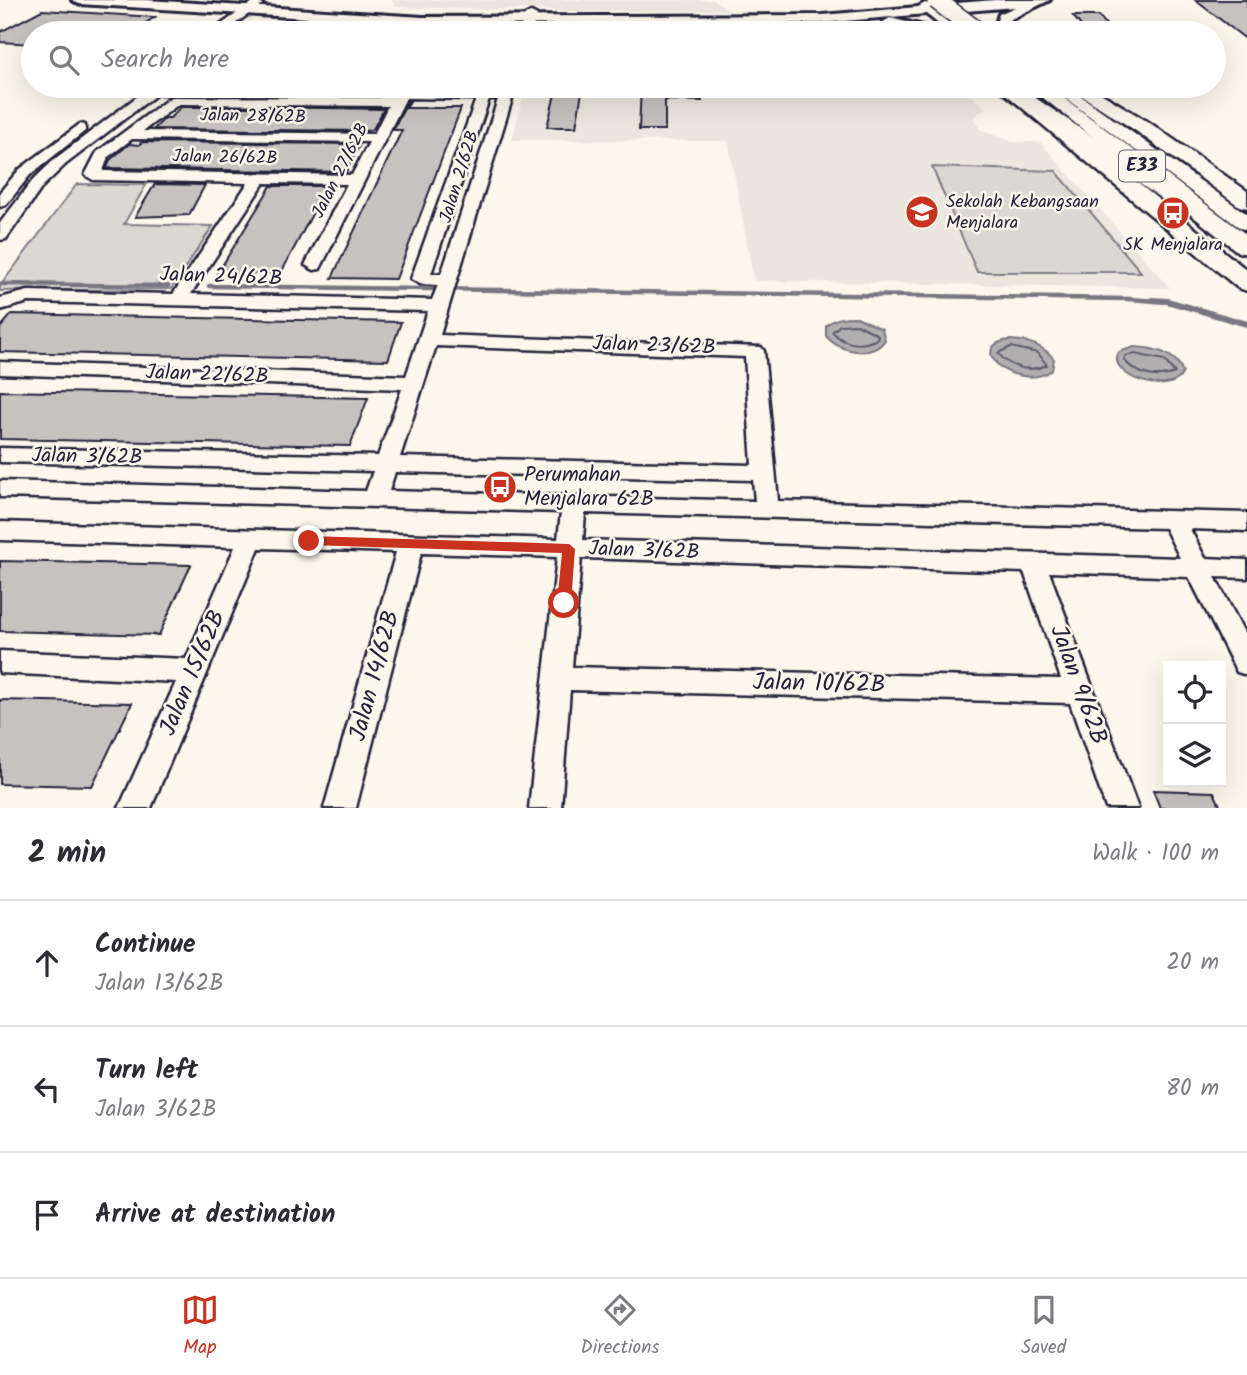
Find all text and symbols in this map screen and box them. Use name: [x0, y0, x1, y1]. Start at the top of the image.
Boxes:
search box: [21, 21, 1226, 98]
text: Search here: [101, 39, 229, 81]
icon: search: [45, 41, 83, 79]
street label: Jalan 28/62B: [200, 102, 306, 132]
street label: Jalan 27/62B: [305, 118, 377, 224]
street label: Jalan 2/62B: [432, 127, 488, 227]
street label: Jalan 26/62B: [172, 143, 278, 173]
road number: E33: [1119, 150, 1165, 182]
place label: Sekolah Kebangsaan Menjalara: [946, 188, 1099, 238]
school or university icon: Sekolah Kebangsaan Menjalara: [903, 193, 941, 231]
bus stop icon: SK Menjalara: [1154, 194, 1192, 232]
place label: SK Menjalara: [1123, 231, 1223, 260]
street label: Jalan 24/62B: [159, 258, 283, 296]
street label: Jalan 23/62B: [592, 327, 716, 365]
street label: Jalan 22/62B: [145, 356, 269, 394]
street label: Jalan 3/62B: [31, 440, 143, 474]
place label: Perumahan Menjalara 62B: [524, 459, 654, 516]
bus stop icon: Perumahan Menjalara 62B: [481, 468, 519, 506]
route end: [293, 525, 324, 556]
street label: Jalan 3/62B: [588, 533, 700, 569]
route start: [548, 587, 579, 618]
street label: Jalan 15/62B: [149, 604, 237, 742]
street label: Jalan 14/62B: [339, 606, 411, 746]
street label: Jalan 9/62B: [1038, 620, 1118, 750]
map controls: [1163, 661, 1226, 787]
button: locate: [1163, 661, 1226, 724]
street label: Jalan 10/62B: [752, 663, 886, 705]
button: layers: [1163, 724, 1226, 787]
text: 2 min: [28, 830, 106, 878]
text: Walk · 100 m: [1092, 836, 1219, 872]
text: Continue: [95, 924, 196, 966]
icon: ahead: [28, 944, 66, 982]
text: 20 m: [1167, 945, 1219, 981]
text: Jalan 13/62B: [95, 966, 224, 1002]
text: Turn left: [95, 1050, 198, 1092]
icon: left: [28, 1070, 66, 1108]
text: 80 m: [1166, 1071, 1219, 1107]
text: Jalan 3/62B: [95, 1092, 217, 1128]
text: Arrive at destination: [95, 1194, 335, 1236]
icon: arrive: [28, 1196, 66, 1234]
tab: Map: [181, 1291, 219, 1363]
tab: Directions: [581, 1291, 659, 1363]
tab: Saved: [1021, 1291, 1066, 1363]

